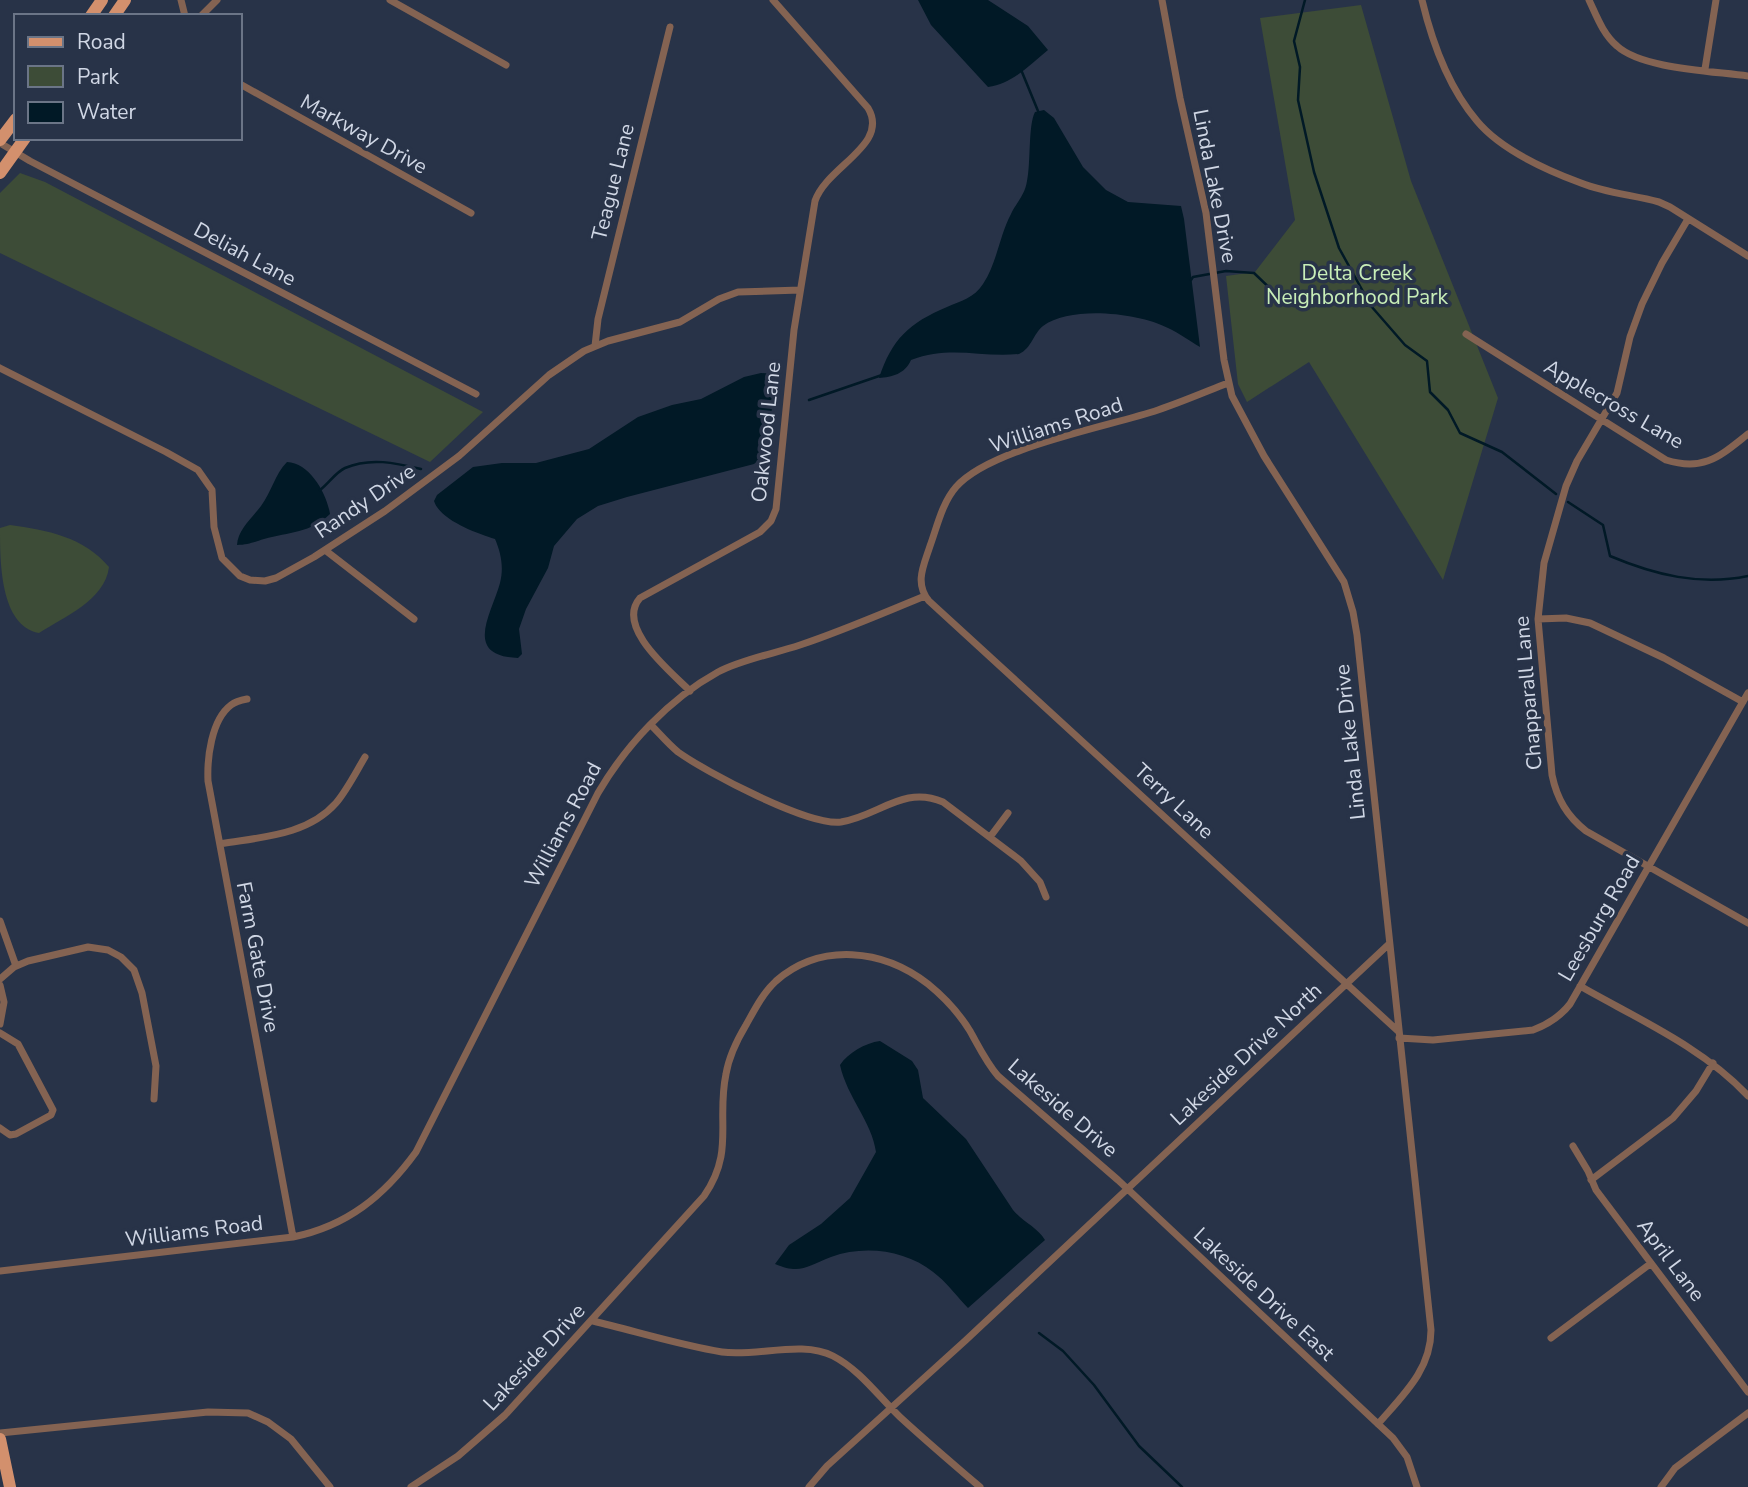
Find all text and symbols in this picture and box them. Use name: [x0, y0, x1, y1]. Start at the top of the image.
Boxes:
legend: [14, 14, 242, 140]
text: Road: [77, 28, 126, 56]
text: Park: [77, 63, 119, 91]
street label: Markway Drive: [295, 88, 433, 180]
text: Water: [77, 98, 136, 126]
street label: Linda Lake Drive: [1186, 107, 1244, 265]
street label: Teague Lane: [585, 121, 641, 243]
street label: Deliah Lane: [189, 215, 301, 293]
park label: Delta Creek Neighborhood Park: [1266, 259, 1449, 311]
street label: Applecross Lane: [1539, 353, 1689, 455]
street label: Oakwood Lane: [745, 360, 787, 504]
street label: Williams Road: [986, 390, 1126, 460]
street label: Randy Drive: [309, 457, 421, 545]
street label: Chapparall Lane: [1507, 615, 1549, 771]
street label: Linda Lake Drive: [1328, 663, 1372, 821]
street label: Williams Road: [518, 757, 608, 893]
street label: Terry Lane: [1128, 757, 1220, 845]
street label: Leesburg Road: [1551, 850, 1647, 986]
street label: Farm Gate Drive: [230, 879, 286, 1035]
street label: Lakeside Drive North: [1164, 976, 1328, 1132]
street label: Lakeside Drive: [1002, 1052, 1124, 1164]
street label: Williams Road: [123, 1209, 265, 1253]
street label: April Lane: [1631, 1213, 1711, 1307]
street label: Lakeside Drive East: [1187, 1221, 1341, 1367]
street label: Lakeside Drive: [477, 1297, 591, 1417]

